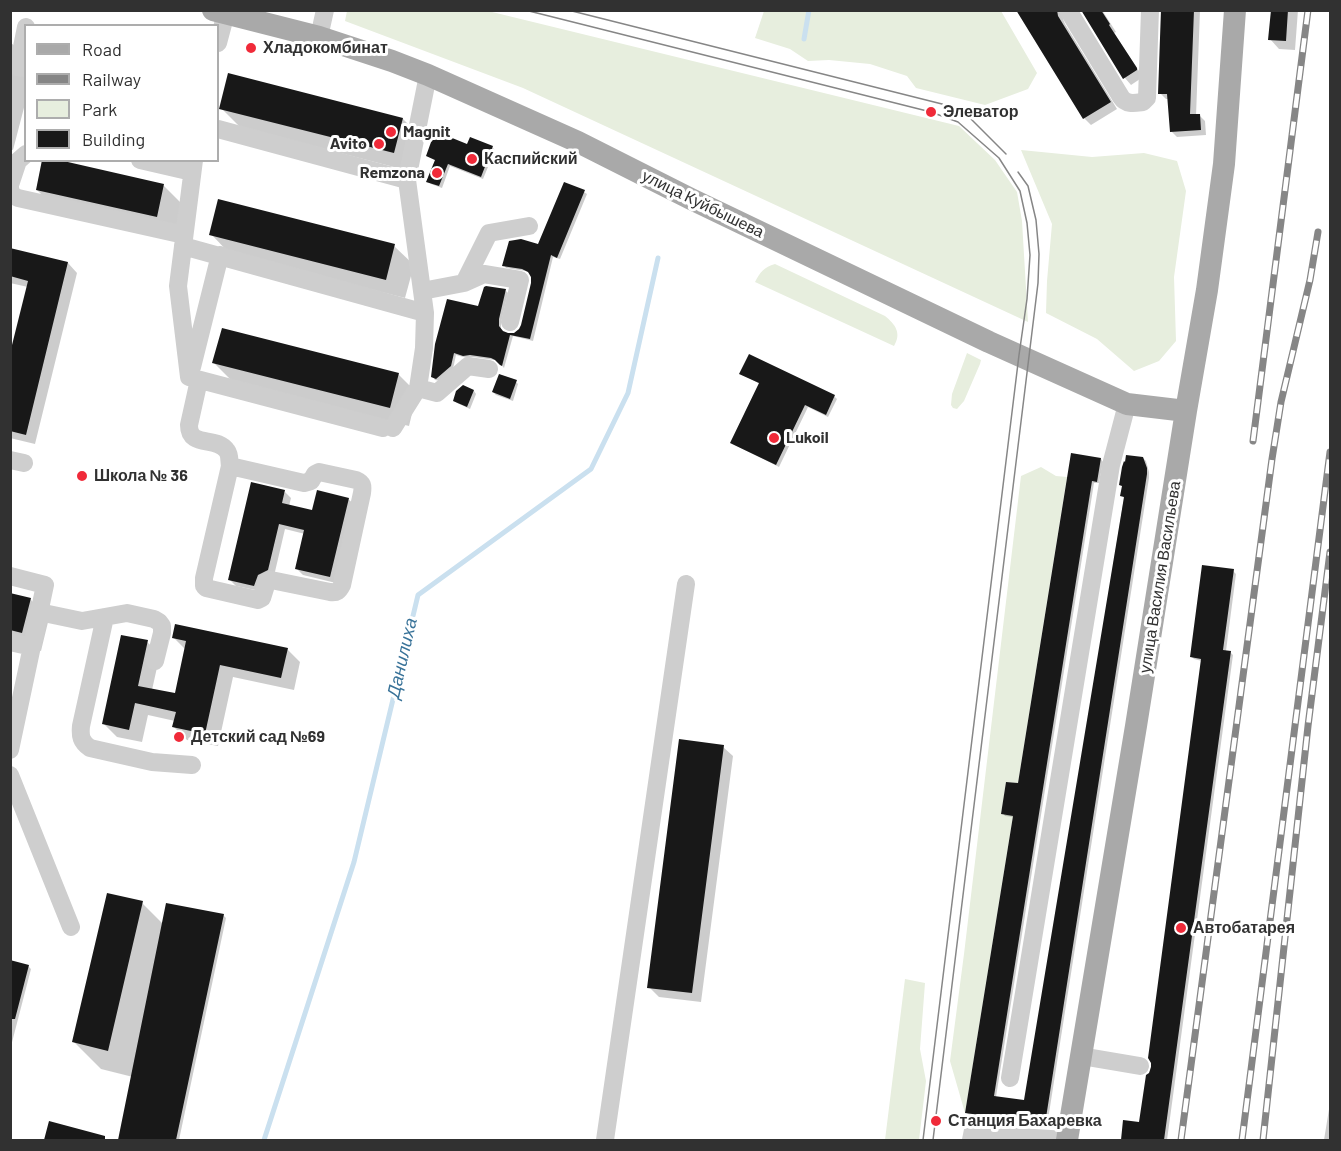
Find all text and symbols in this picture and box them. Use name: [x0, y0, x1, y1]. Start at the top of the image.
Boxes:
legend: [24, 24, 219, 162]
text: Road: [82, 38, 122, 60]
place label: Хладокомбинат: [263, 38, 388, 58]
marker: Хладокомбинат: [244, 41, 258, 55]
text: Railway: [82, 68, 141, 90]
text: Park: [82, 98, 117, 120]
place label: Элеватор: [943, 102, 1019, 122]
marker: Элеватор: [924, 105, 938, 119]
place label: Magnit: [403, 122, 451, 142]
marker: Magnit: [384, 125, 398, 139]
text: Building: [82, 128, 145, 150]
place label: Avito: [330, 134, 367, 154]
marker: Avito: [372, 137, 386, 151]
place label: Каспийский: [484, 149, 578, 169]
marker: Каспийский: [465, 152, 479, 166]
place label: Remzona: [360, 163, 425, 183]
marker: Remzona: [430, 166, 444, 180]
street label: улица Куйбышева: [639, 166, 767, 242]
place label: Lukoil: [786, 428, 829, 448]
marker: Lukoil: [767, 431, 781, 445]
place label: Школа № 36: [94, 466, 188, 486]
marker: Школа № 36: [75, 469, 89, 483]
street label: улица Василия Васильева: [1135, 480, 1185, 674]
water label: Данилиха: [382, 616, 422, 700]
place label: Детский сад №69: [191, 727, 325, 747]
marker: Детский сад №69: [172, 730, 186, 744]
place label: Автобатарея: [1193, 918, 1295, 938]
marker: Автобатарея: [1174, 921, 1188, 935]
place label: Станция Бахаревка: [948, 1111, 1102, 1131]
marker: Станция Бахаревка: [929, 1114, 943, 1128]

